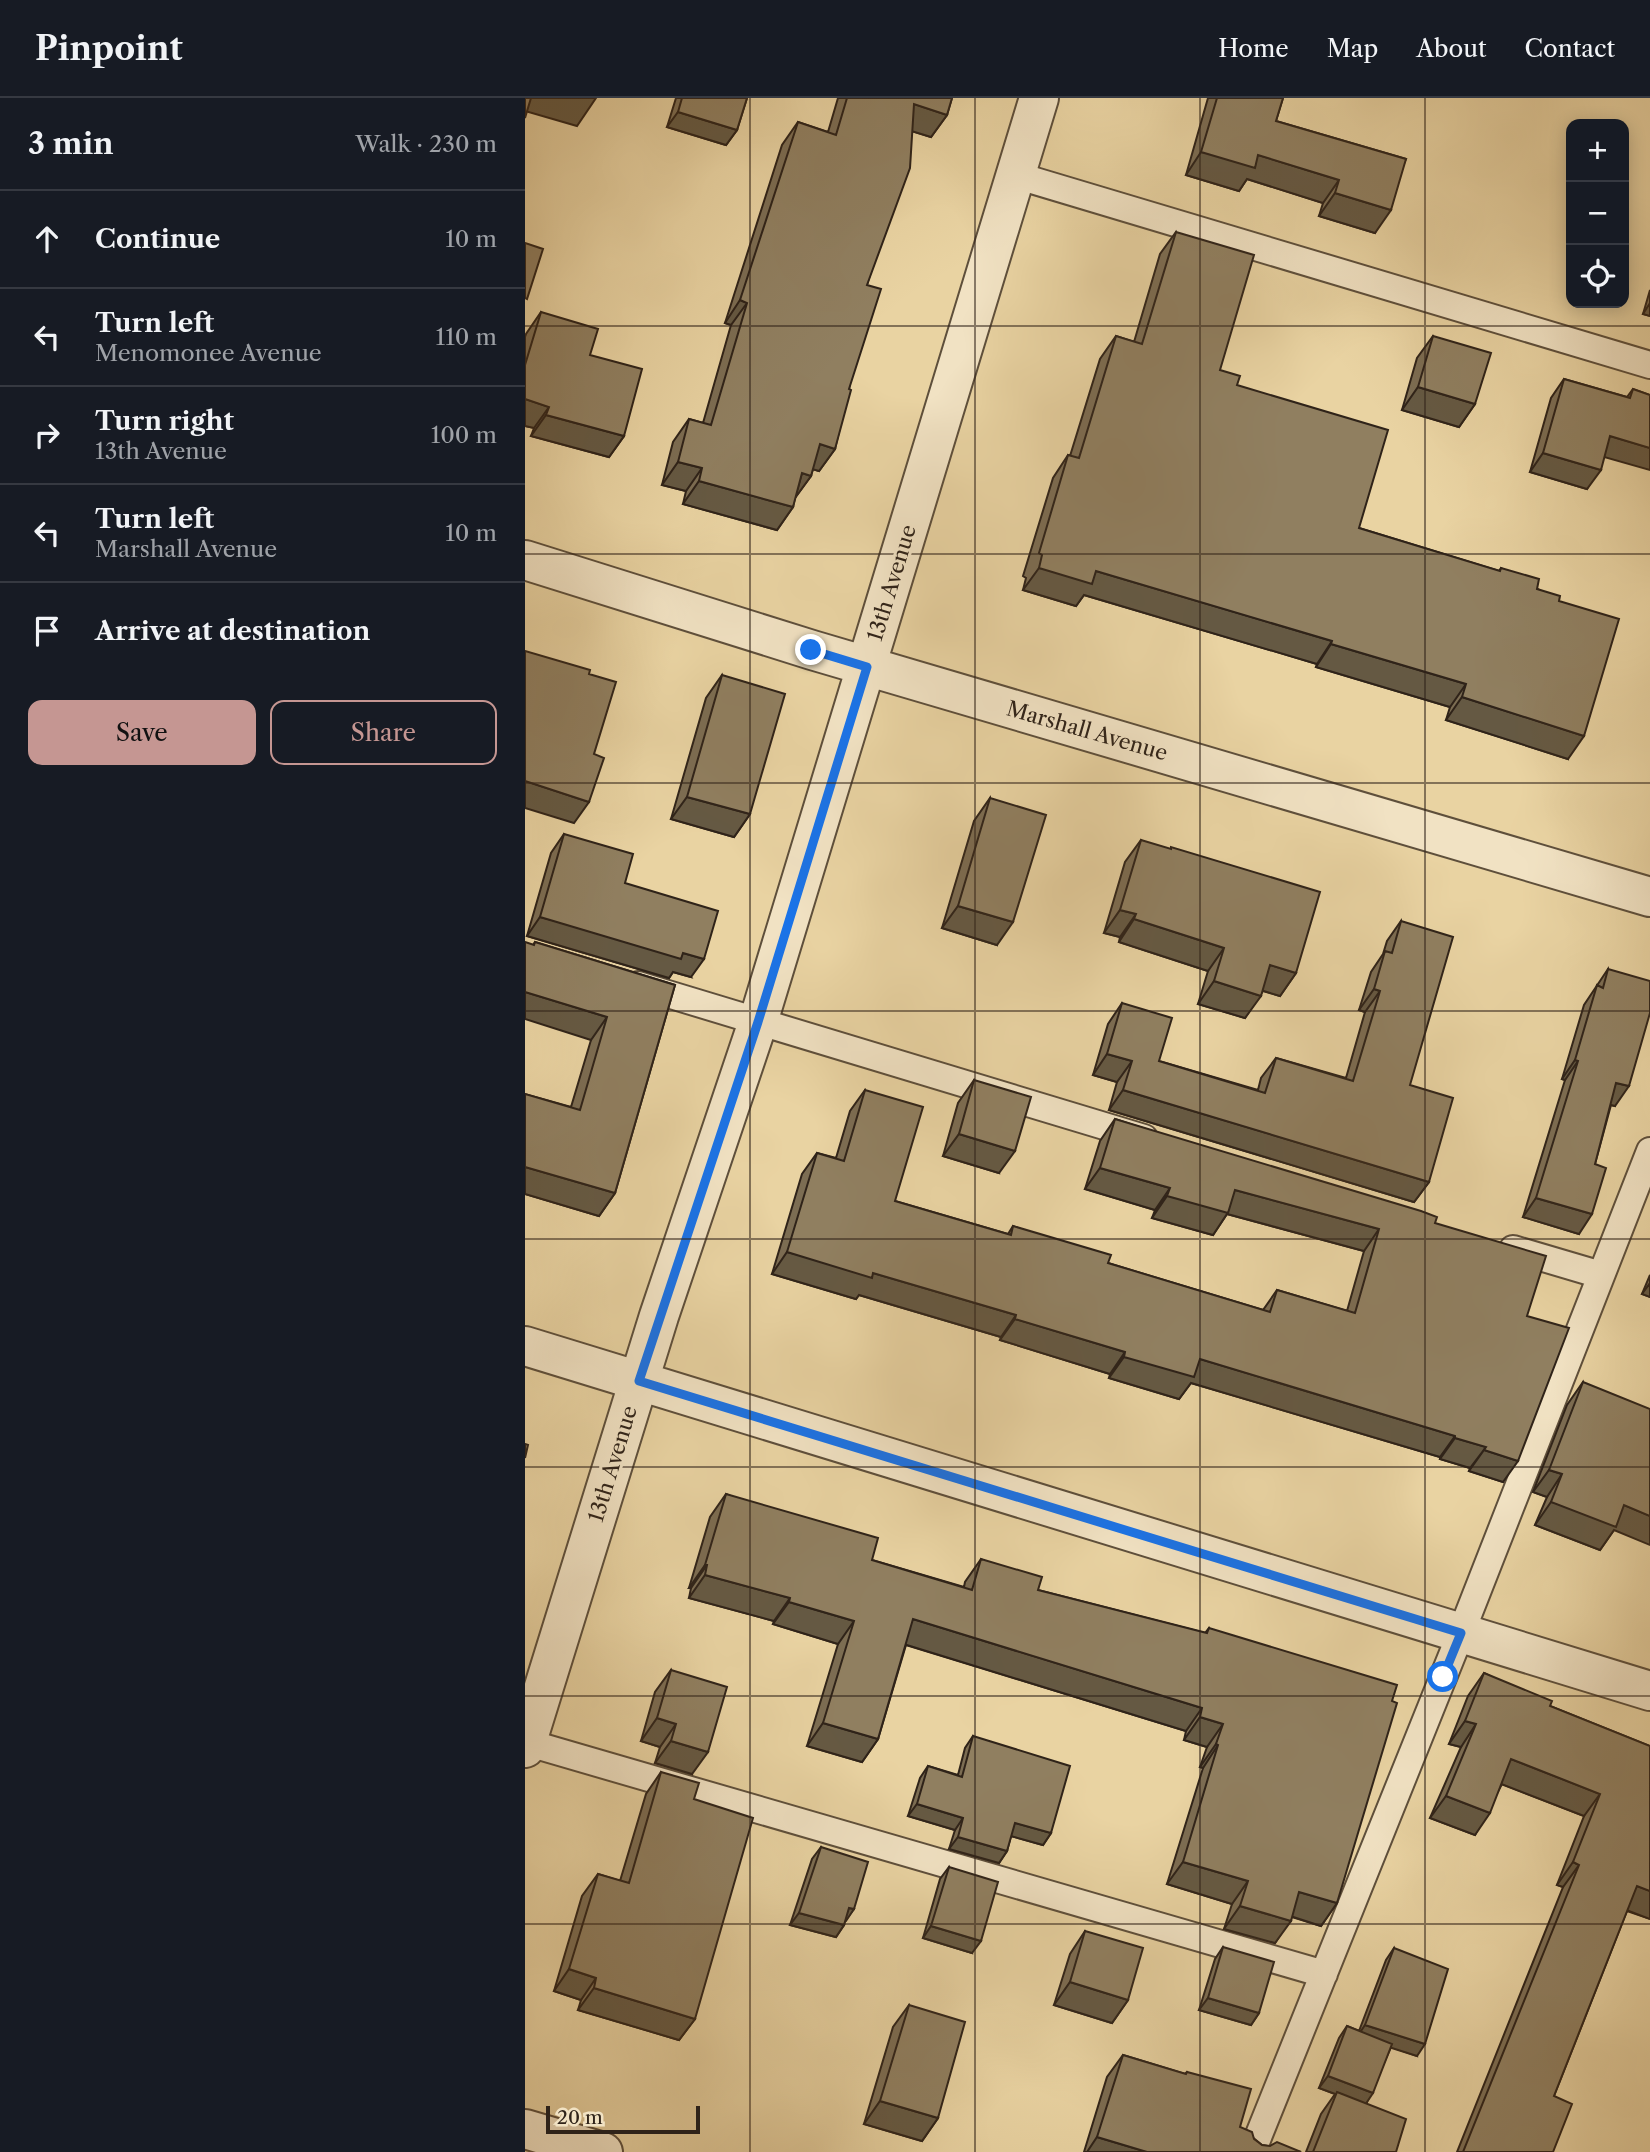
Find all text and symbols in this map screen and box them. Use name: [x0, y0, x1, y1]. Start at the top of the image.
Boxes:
text: Pinpoint: [35, 28, 183, 69]
text: Home: [1218, 34, 1289, 63]
text: Map: [1327, 34, 1378, 63]
text: About: [1416, 34, 1487, 63]
text: Contact: [1525, 34, 1615, 63]
map controls: [1566, 119, 1629, 308]
button: +: [1566, 119, 1629, 182]
text: 3 min: [28, 125, 114, 162]
text: Walk · 230 m: [355, 130, 497, 158]
button: −: [1566, 182, 1629, 245]
icon: ahead: [28, 220, 66, 258]
text: Continue: [95, 223, 220, 255]
text: 10 m: [445, 225, 497, 253]
button: locate: [1566, 245, 1629, 308]
text: Turn left: [95, 307, 214, 339]
icon: left: [28, 318, 66, 356]
text: 110 m: [436, 323, 497, 351]
text: Menomonee Avenue: [95, 339, 322, 367]
text: Turn right: [95, 405, 234, 437]
icon: right: [28, 416, 66, 454]
text: 100 m: [431, 421, 497, 449]
text: 13th Avenue: [95, 437, 227, 465]
text: Turn left: [95, 503, 214, 535]
icon: left: [28, 514, 66, 552]
text: 10 m: [445, 519, 497, 547]
street label: 13th Avenue: [862, 522, 921, 644]
text: Marshall Avenue: [95, 535, 277, 563]
icon: arrive: [28, 612, 66, 650]
text: Arrive at destination: [95, 615, 370, 647]
route end: [795, 634, 826, 665]
street label: Marshall Avenue: [1004, 696, 1170, 765]
button: Save: [28, 700, 256, 765]
button: Share: [270, 700, 497, 765]
street label: 13th Avenue: [583, 1403, 642, 1525]
route start: [1427, 1661, 1458, 1692]
scale bar: [546, 2103, 700, 2135]
text: 20 m: [557, 2106, 603, 2129]

